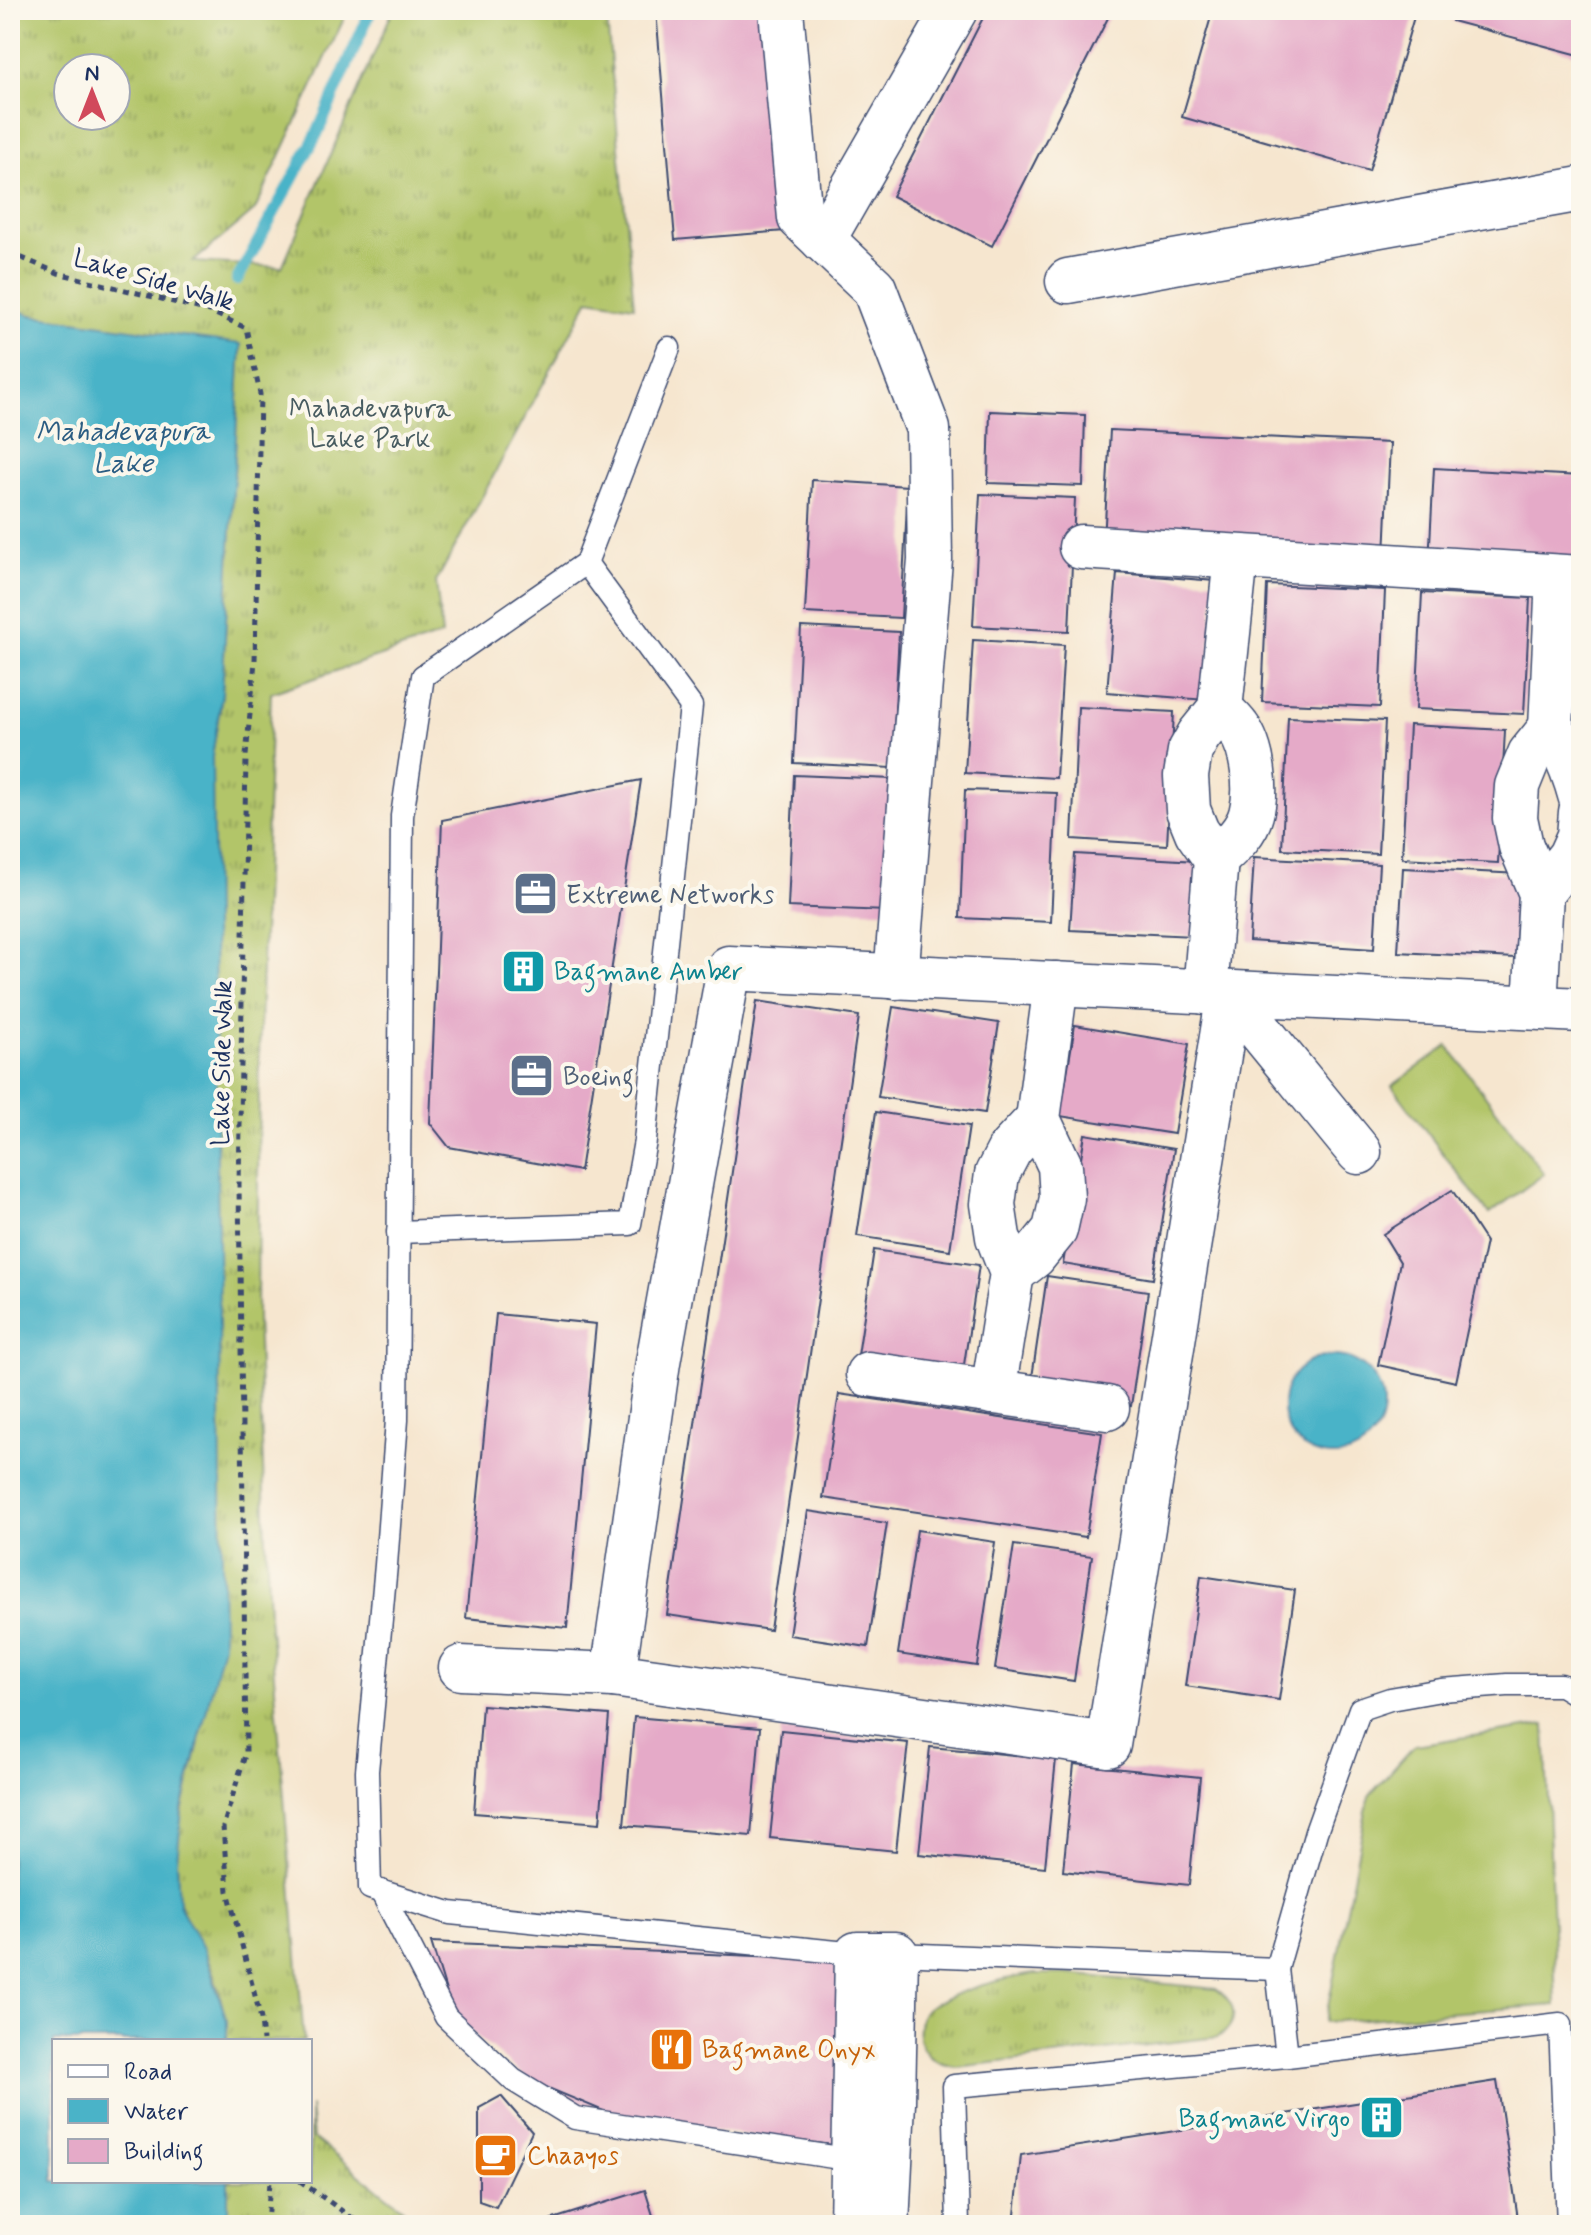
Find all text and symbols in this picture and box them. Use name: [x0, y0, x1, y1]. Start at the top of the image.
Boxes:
north arrow: [52, 52, 132, 132]
text: N: [85, 60, 99, 88]
street label: Lake Side Walk: [69, 242, 238, 320]
park label: Mahadevapura Lake Park: [289, 393, 451, 457]
water label: Mahadevapura Lake: [36, 414, 211, 483]
office icon: Extreme Networks: [511, 870, 559, 918]
place label: Extreme Networks: [566, 879, 774, 913]
building icon: Bagmane Amber: [499, 947, 547, 995]
place label: Bagmane Amber: [554, 956, 743, 993]
street label: Lake Side Walk: [205, 980, 241, 1146]
office icon: Boeing: [508, 1052, 556, 1100]
place label: Boeing: [563, 1061, 634, 1098]
restaurant icon: Bagmane Onyx: [647, 2025, 695, 2073]
place label: Bagmane Onyx: [702, 2034, 875, 2071]
legend: [52, 2039, 312, 2183]
text: Road: [124, 2057, 172, 2088]
building icon: Bagmane Virgo: [1357, 2094, 1405, 2142]
text: Water: [124, 2097, 189, 2128]
place label: Bagmane Virgo: [1178, 2103, 1350, 2140]
cafe icon: Chaayos: [472, 2131, 520, 2179]
text: Building: [124, 2137, 204, 2171]
place label: Chaayos: [527, 2140, 619, 2174]

